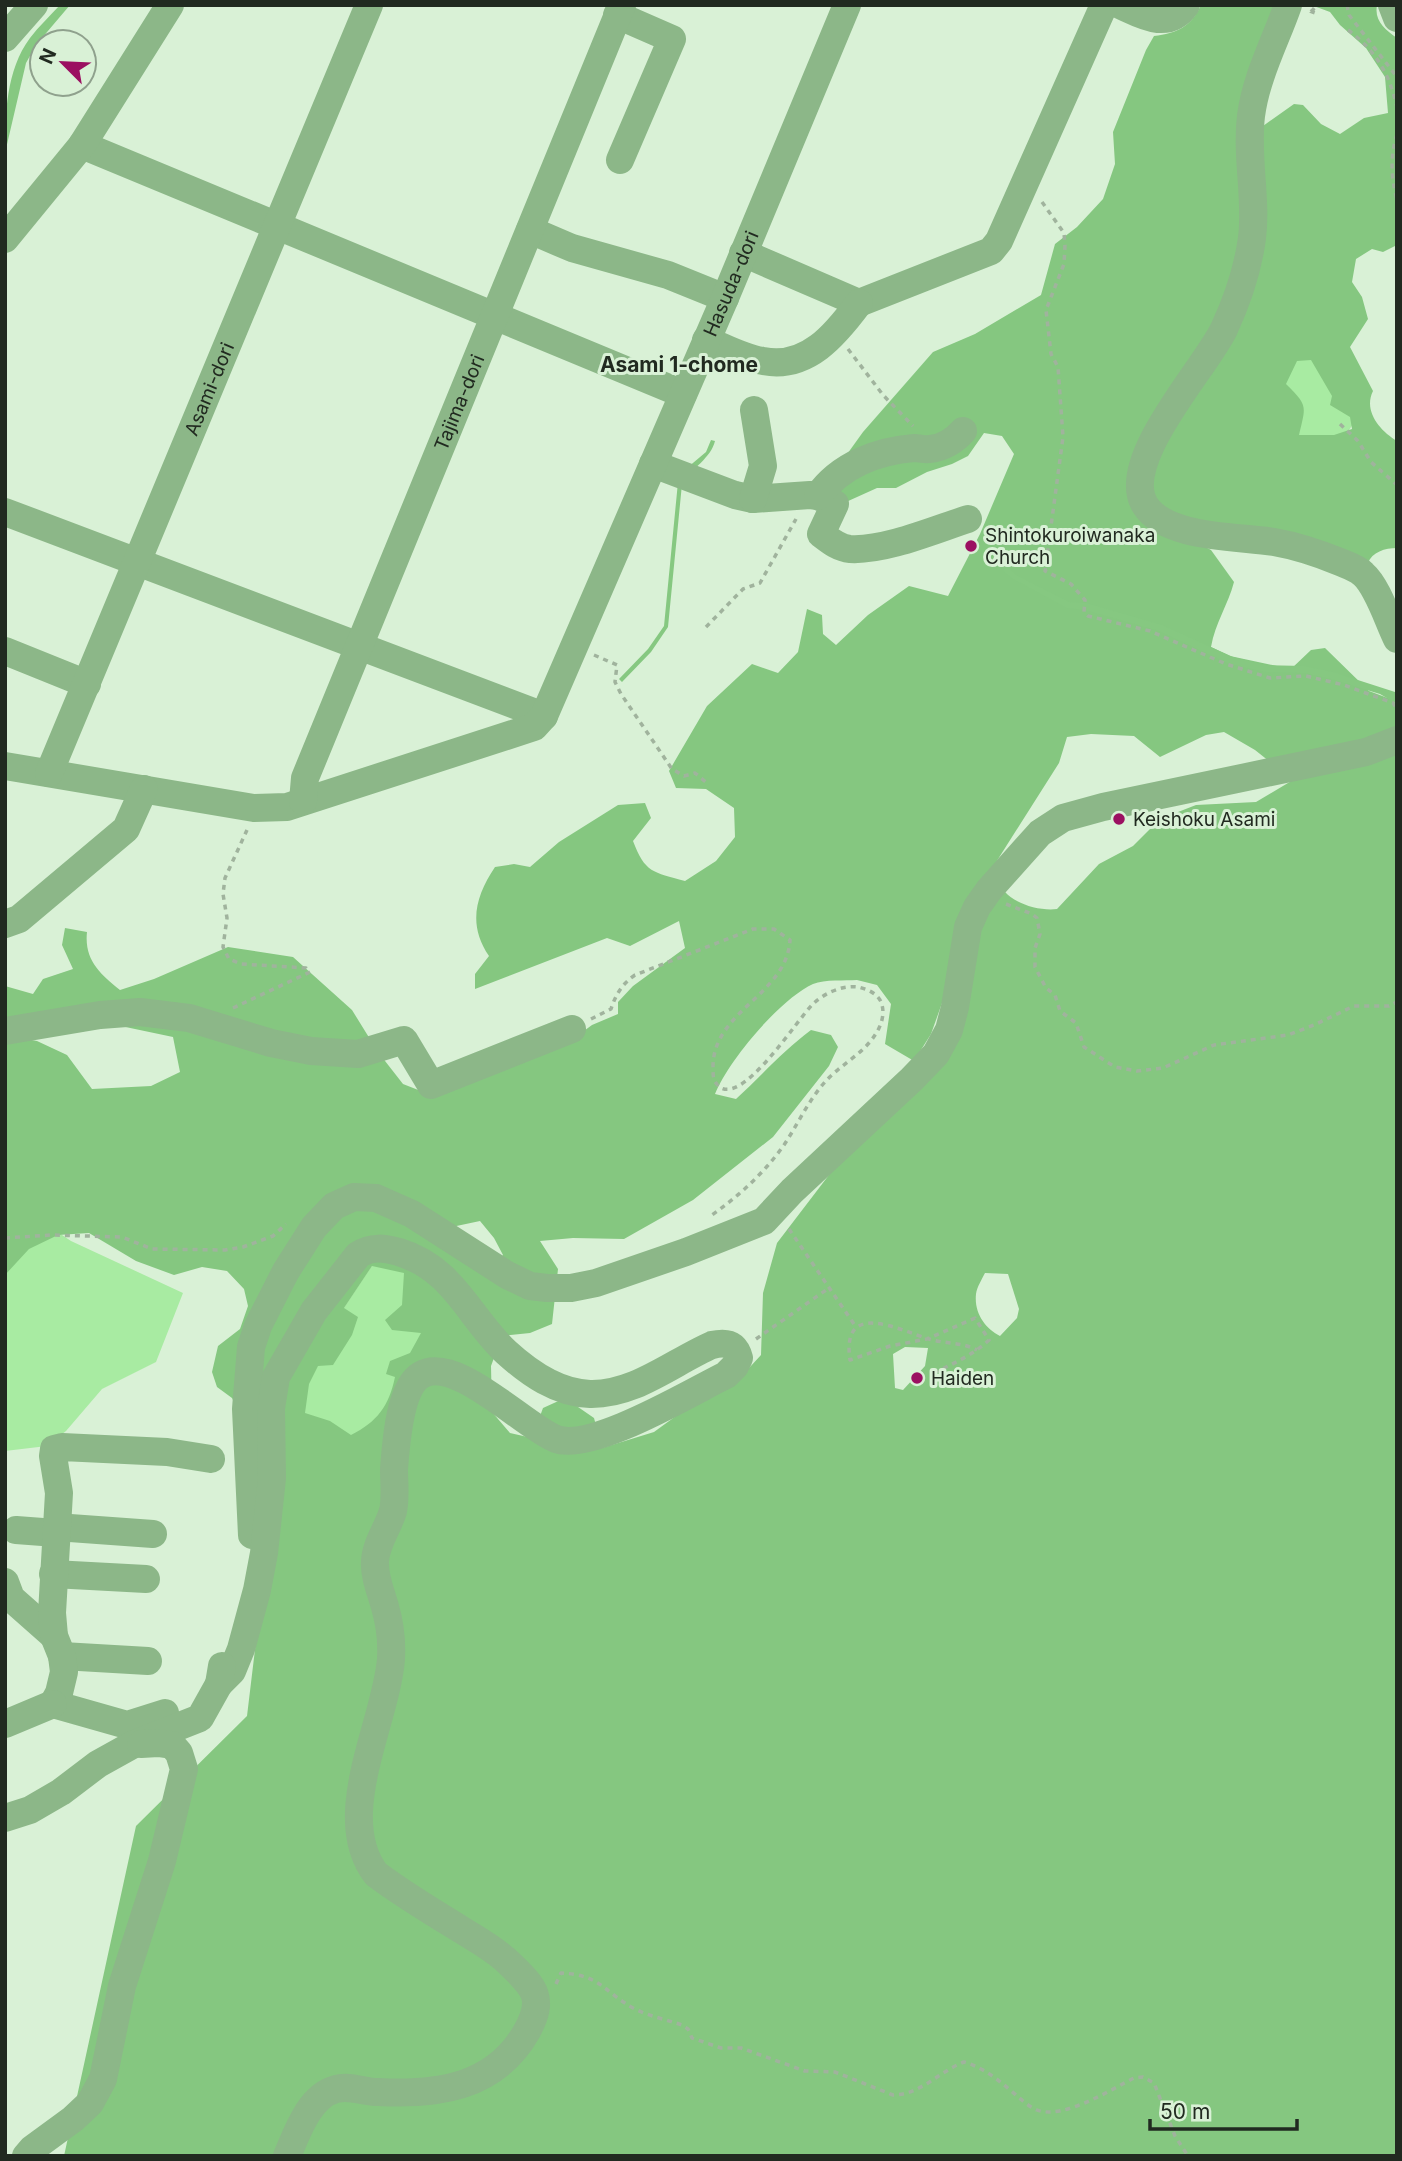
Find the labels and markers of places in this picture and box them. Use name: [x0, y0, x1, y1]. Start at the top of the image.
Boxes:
place label: Shintokuroiwanaka Church: [985, 524, 1155, 569]
marker: Shintokuroiwanaka Church: [963, 538, 979, 554]
place label: Keishoku Asami: [1133, 808, 1275, 831]
marker: Keishoku Asami: [1111, 811, 1127, 827]
place label: Haiden: [931, 1367, 994, 1390]
marker: Haiden: [909, 1370, 925, 1386]

